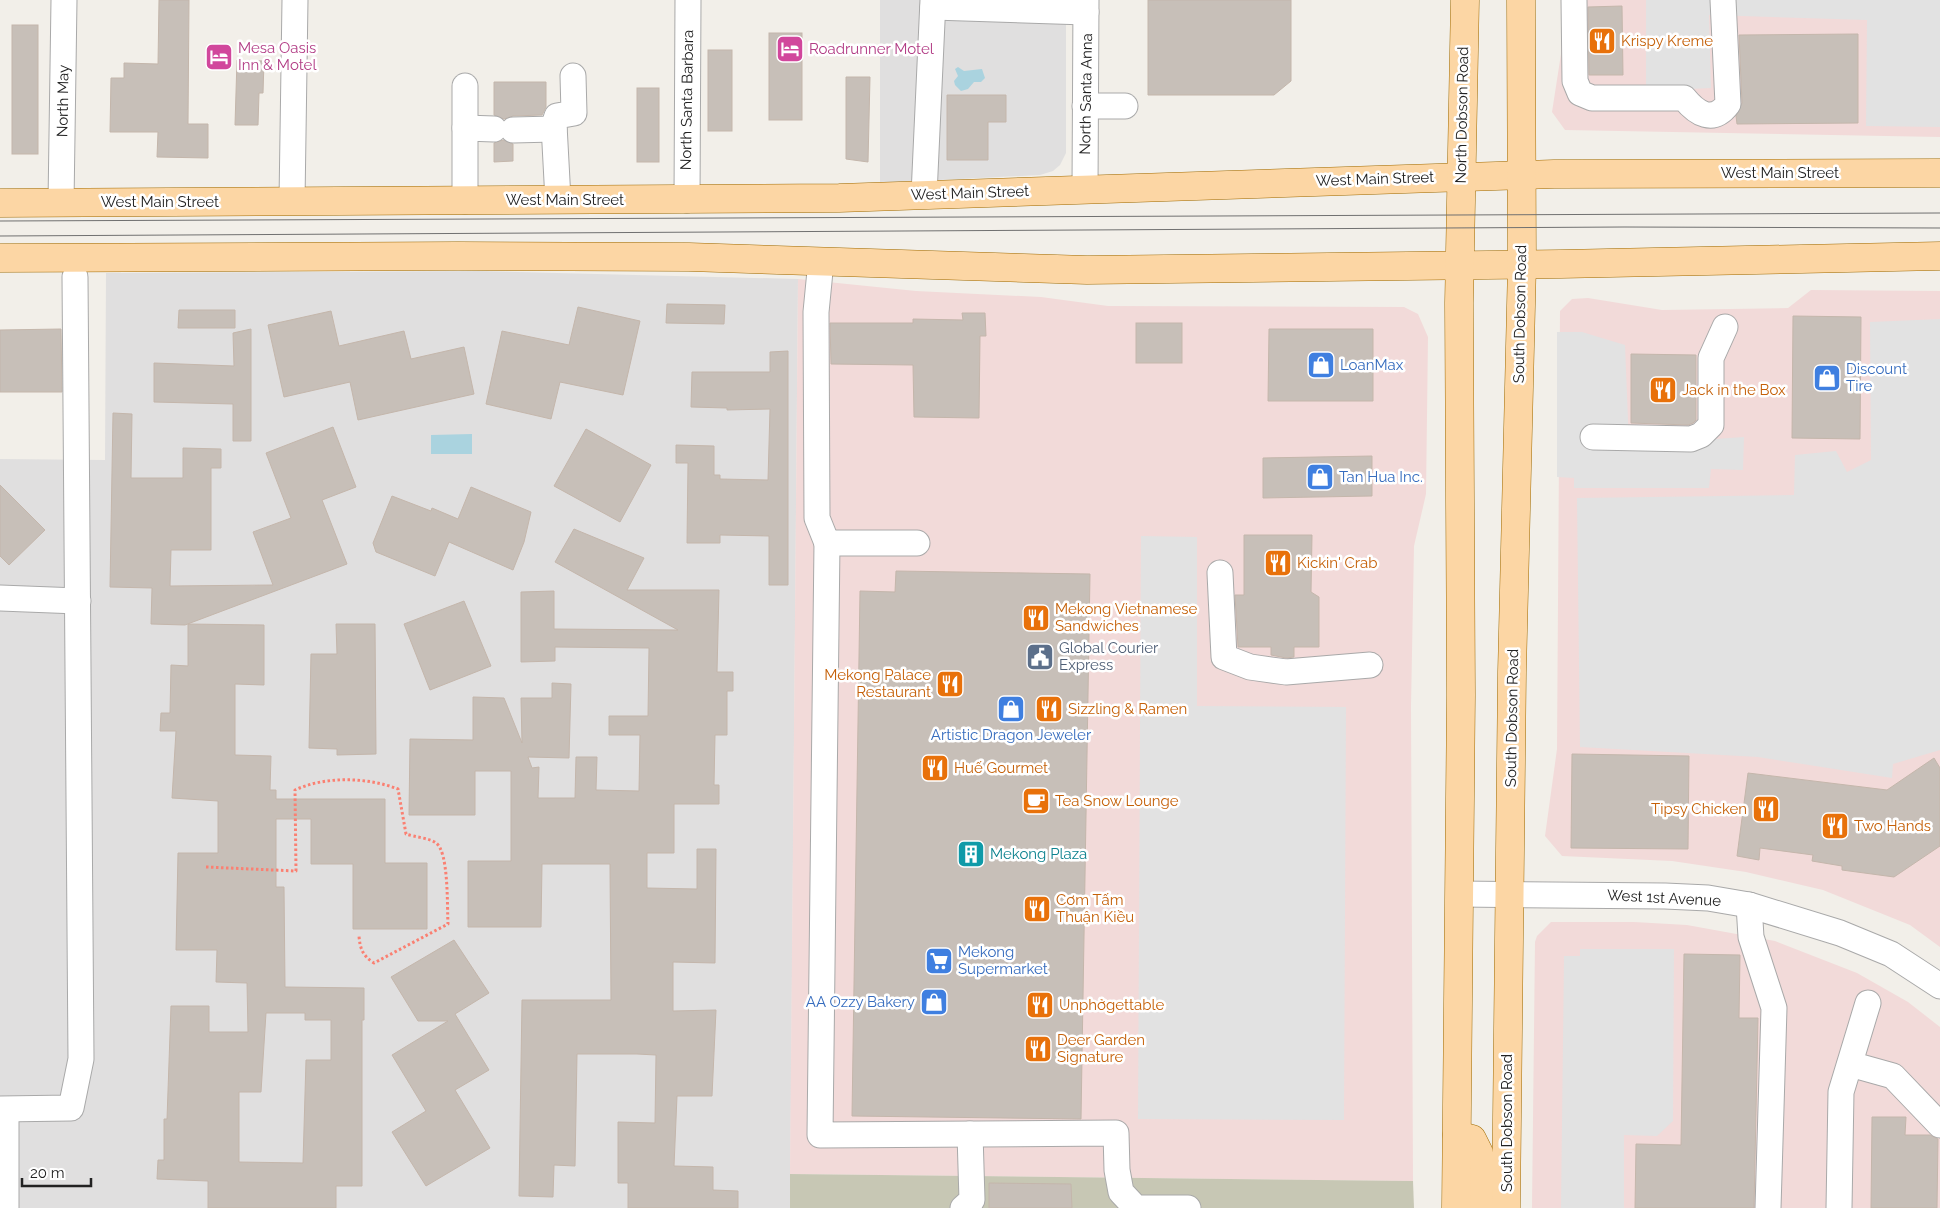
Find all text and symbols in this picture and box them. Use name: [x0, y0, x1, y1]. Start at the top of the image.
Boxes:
restaurant icon: Krispy Kreme: [1587, 26, 1617, 56]
street label: North Santa Barbara: [677, 30, 697, 170]
place label: Krispy Kreme: [1621, 32, 1713, 50]
street label: North Santa Anna: [1076, 33, 1096, 155]
hotel icon: Roadrunner Motel: [775, 34, 805, 64]
place label: Mesa Oasis Inn & Motel: [238, 39, 317, 74]
place label: Roadrunner Motel: [809, 40, 935, 58]
hotel icon: Mesa Oasis Inn & Motel: [204, 42, 234, 72]
street label: North Dobson Road: [1452, 46, 1472, 184]
street label: North May: [53, 65, 73, 137]
street label: West Main Street: [1721, 164, 1839, 182]
street label: West Main Street: [1316, 168, 1434, 190]
street label: West Main Street: [911, 182, 1029, 204]
street label: West Main Street: [506, 191, 624, 209]
street label: West Main Street: [101, 193, 219, 211]
street label: South Dobson Road: [1510, 245, 1530, 383]
shop icon: LoanMax: [1306, 350, 1336, 380]
place label: LoanMax: [1340, 356, 1404, 374]
place label: Discount Tire: [1846, 360, 1907, 395]
shop icon: Discount Tire: [1812, 363, 1842, 393]
restaurant icon: Jack in the Box: [1648, 375, 1678, 405]
place label: Jack in the Box: [1682, 381, 1786, 399]
shop icon: Tan Hua Inc.: [1305, 462, 1335, 492]
place label: Tan Hua Inc.: [1339, 468, 1423, 486]
restaurant icon: Kickin' Crab: [1263, 548, 1293, 578]
place label: Kickin' Crab: [1297, 554, 1377, 572]
place label: Mekong Vietnamese Sandwiches: [1055, 600, 1198, 635]
restaurant icon: Mekong Vietnamese Sandwiches: [1021, 603, 1051, 633]
place label: Global Courier Express: [1059, 639, 1159, 674]
public building icon: Global Courier Express: [1025, 642, 1055, 672]
street label: South Dobson Road: [1502, 649, 1522, 787]
place label: Mekong Palace Restaurant: [824, 666, 931, 701]
restaurant icon: Mekong Palace Restaurant: [935, 669, 965, 699]
shop icon: Artistic Dragon Jeweler: [996, 694, 1026, 724]
restaurant icon: Sizzling & Ramen: [1034, 694, 1064, 724]
place label: Sizzling & Ramen: [1068, 700, 1187, 718]
place label: Artistic Dragon Jeweler: [931, 726, 1092, 744]
restaurant icon: Huế Gourmet: [920, 753, 950, 783]
place label: Huế Gourmet: [954, 759, 1048, 777]
cafe icon: Tea Snow Lounge: [1021, 786, 1051, 816]
place label: Tea Snow Lounge: [1055, 792, 1179, 810]
restaurant icon: Tipsy Chicken: [1751, 794, 1781, 824]
place label: Tipsy Chicken: [1651, 800, 1747, 818]
restaurant icon: Two Hands: [1820, 811, 1850, 841]
place label: Two Hands: [1854, 817, 1931, 835]
building icon: Mekong Plaza: [956, 839, 986, 869]
place label: Mekong Plaza: [990, 845, 1087, 863]
street label: West 1st Avenue: [1606, 886, 1722, 910]
place label: Cơm Tấm Thuận Kiều: [1056, 891, 1134, 926]
restaurant icon: Cơm Tấm Thuận Kiều: [1022, 894, 1052, 924]
place label: Mekong Supermarket: [958, 943, 1048, 978]
supermarket icon: Mekong Supermarket: [924, 946, 954, 976]
shop icon: AA Ozzy Bakery: [919, 987, 949, 1017]
restaurant icon: Unphởgettable: [1025, 990, 1055, 1020]
place label: AA Ozzy Bakery: [806, 993, 915, 1011]
place label: Unphởgettable: [1059, 996, 1164, 1014]
place label: Deer Garden Signature: [1057, 1031, 1145, 1066]
restaurant icon: Deer Garden Signature: [1023, 1034, 1053, 1064]
street label: South Dobson Road: [1498, 1054, 1516, 1192]
scale bar: [22, 1156, 91, 1188]
text: 20 m: [30, 1164, 65, 1182]

